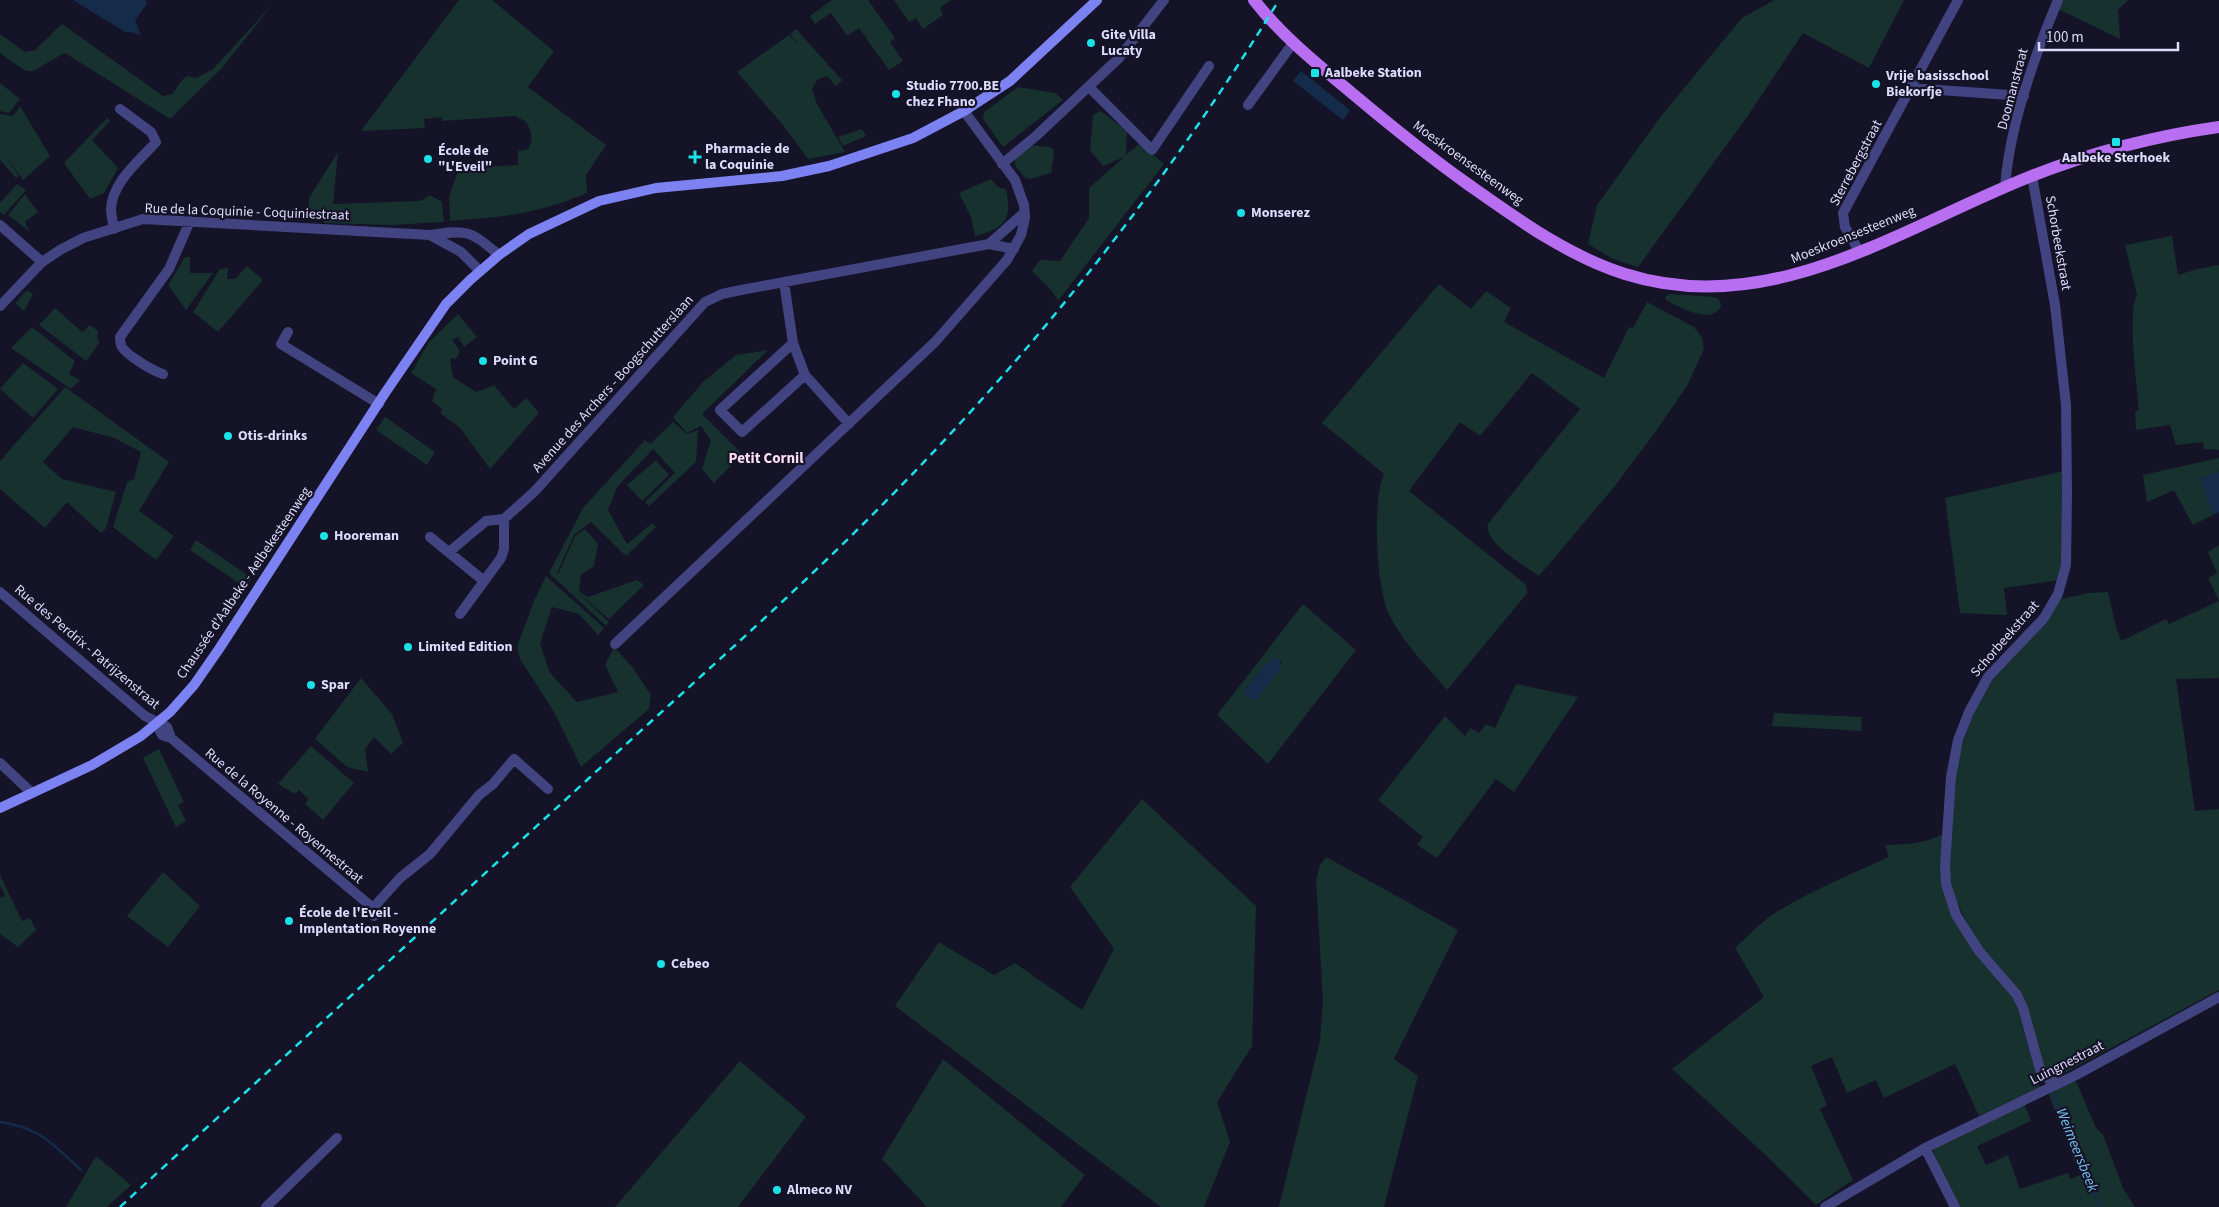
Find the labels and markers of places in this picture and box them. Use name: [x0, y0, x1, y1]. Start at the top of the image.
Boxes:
place label: Gite Villa Lucaty: [1101, 25, 1156, 61]
marker: Gite Villa Lucaty: [1085, 37, 1097, 49]
place label: Aalbeke Station: [1324, 63, 1422, 83]
place label: Vrije basisschool Biekorfje: [1885, 66, 1989, 102]
marker: Aalbeke Station: [1309, 67, 1321, 79]
place label: Studio 7700.BE chez Fhano: [906, 76, 999, 112]
marker: Vrije basisschool Biekorfje: [1870, 78, 1882, 90]
marker: Studio 7700.BE chez Fhano: [890, 88, 902, 100]
marker: Aalbeke Sterhoek: [2110, 136, 2122, 148]
place label: Pharmacie de la Coquinie: [705, 139, 789, 175]
place label: École de "L'Eveil": [438, 141, 492, 177]
place label: Aalbeke Sterhoek: [2061, 148, 2170, 168]
marker: Pharmacie de la Coquinie: [689, 151, 701, 163]
marker: École de "L'Eveil": [422, 153, 434, 165]
place label: Monserez: [1251, 203, 1310, 223]
marker: Monserez: [1235, 207, 1247, 219]
place label: Point G: [493, 351, 538, 371]
marker: Point G: [477, 355, 489, 367]
place label: Otis-drinks: [238, 426, 307, 446]
marker: Otis-drinks: [222, 430, 234, 442]
place label: Hooreman: [334, 526, 399, 546]
marker: Hooreman: [318, 530, 330, 542]
place label: Limited Edition: [418, 637, 513, 657]
marker: Limited Edition: [402, 641, 414, 653]
place label: Spar: [321, 675, 350, 695]
marker: Spar: [305, 679, 317, 691]
place label: École de l'Eveil - Implentation Royenne: [299, 903, 436, 939]
marker: École de l'Eveil - Implentation Royenne: [283, 915, 295, 927]
place label: Cebeo: [671, 954, 710, 974]
marker: Cebeo: [655, 958, 667, 970]
place label: Almeco NV: [786, 1180, 852, 1200]
marker: Almeco NV: [771, 1184, 783, 1196]

